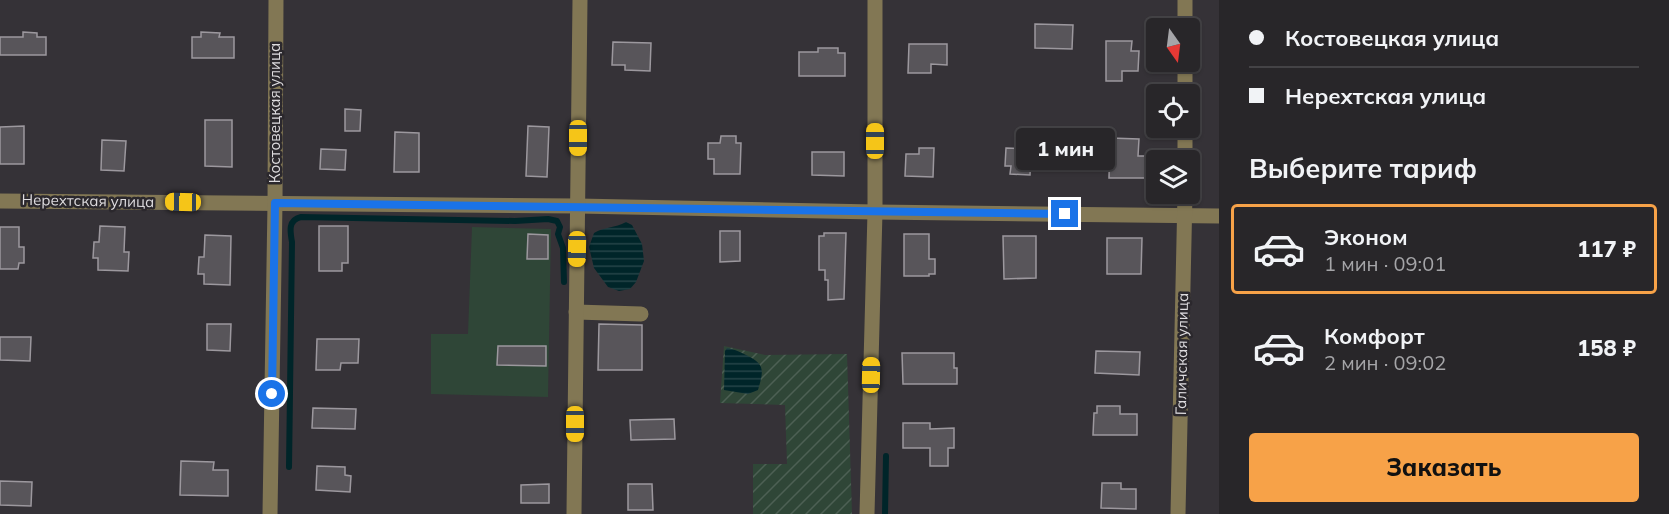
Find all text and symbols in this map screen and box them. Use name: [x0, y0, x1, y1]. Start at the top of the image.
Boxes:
north arrow: [1146, 18, 1200, 72]
map controls: [1146, 18, 1200, 204]
text: Костовецкая улица: [1285, 24, 1499, 52]
street label: Костовецкая улица: [265, 43, 284, 183]
text: Нерехтская улица: [1285, 82, 1486, 110]
button: locate: [1146, 84, 1200, 138]
car: [569, 120, 587, 156]
car: [866, 123, 884, 159]
callout: 1 мин: [1016, 127, 1114, 169]
text: 1 мин: [1037, 136, 1094, 161]
button: layers: [1146, 150, 1200, 204]
text: Выберите тариф: [1249, 151, 1477, 185]
street label: Нерехтская улица: [21, 190, 155, 211]
car: [165, 193, 201, 211]
route end: [1051, 200, 1078, 227]
icon: car: [1252, 222, 1306, 276]
text: Эконом: [1324, 223, 1408, 251]
car: [568, 231, 586, 267]
text: 117 ₽: [1577, 235, 1636, 263]
text: 1 мин · 09:01: [1324, 251, 1446, 276]
street label: Галичская улица: [1171, 293, 1192, 415]
icon: car: [1252, 321, 1306, 375]
text: Комфорт: [1324, 322, 1425, 350]
text: 158 ₽: [1577, 334, 1636, 362]
text: 2 мин · 09:02: [1324, 350, 1446, 375]
car: [862, 357, 880, 393]
route start: [258, 380, 285, 407]
car: [566, 406, 584, 442]
button: Заказать: [1249, 433, 1639, 502]

